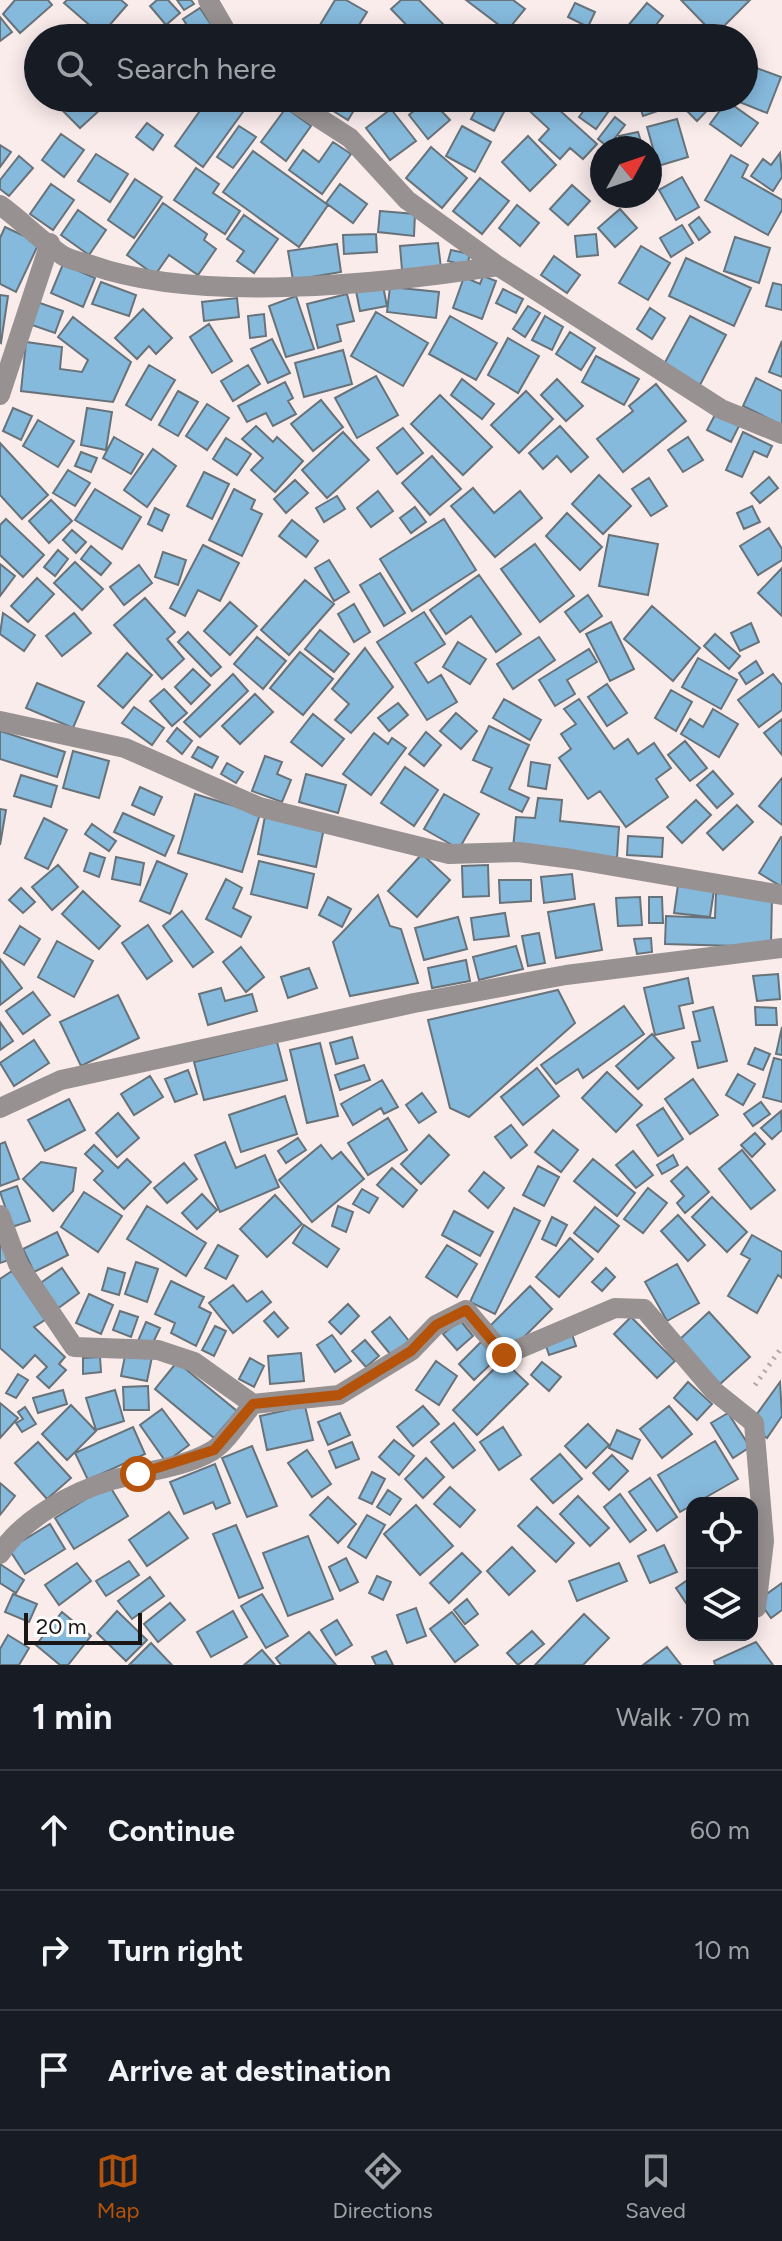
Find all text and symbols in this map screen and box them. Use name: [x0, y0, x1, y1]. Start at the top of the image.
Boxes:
search box: [24, 24, 758, 112]
icon: search: [52, 46, 96, 90]
text: Search here: [116, 50, 276, 87]
north arrow: [590, 136, 662, 208]
route end: [486, 1337, 522, 1373]
route start: [120, 1456, 156, 1492]
map controls: [686, 1497, 758, 1641]
button: locate: [686, 1497, 758, 1569]
button: layers: [686, 1569, 758, 1641]
scale bar: [24, 1609, 142, 1645]
text: 20 m: [36, 1613, 87, 1640]
text: 1 min: [32, 1697, 112, 1738]
text: Walk · 70 m: [616, 1701, 750, 1733]
icon: ahead: [32, 1808, 76, 1852]
text: Continue: [108, 1812, 235, 1849]
text: 60 m: [690, 1814, 750, 1846]
icon: right: [32, 1928, 76, 1972]
text: Turn right: [108, 1932, 243, 1969]
text: 10 m: [694, 1934, 750, 1966]
icon: arrive: [32, 2048, 76, 2092]
text: Arrive at destination: [108, 2052, 391, 2089]
tab: Map: [96, 2149, 140, 2224]
tab: Directions: [333, 2149, 433, 2224]
tab: Saved: [625, 2149, 686, 2224]

